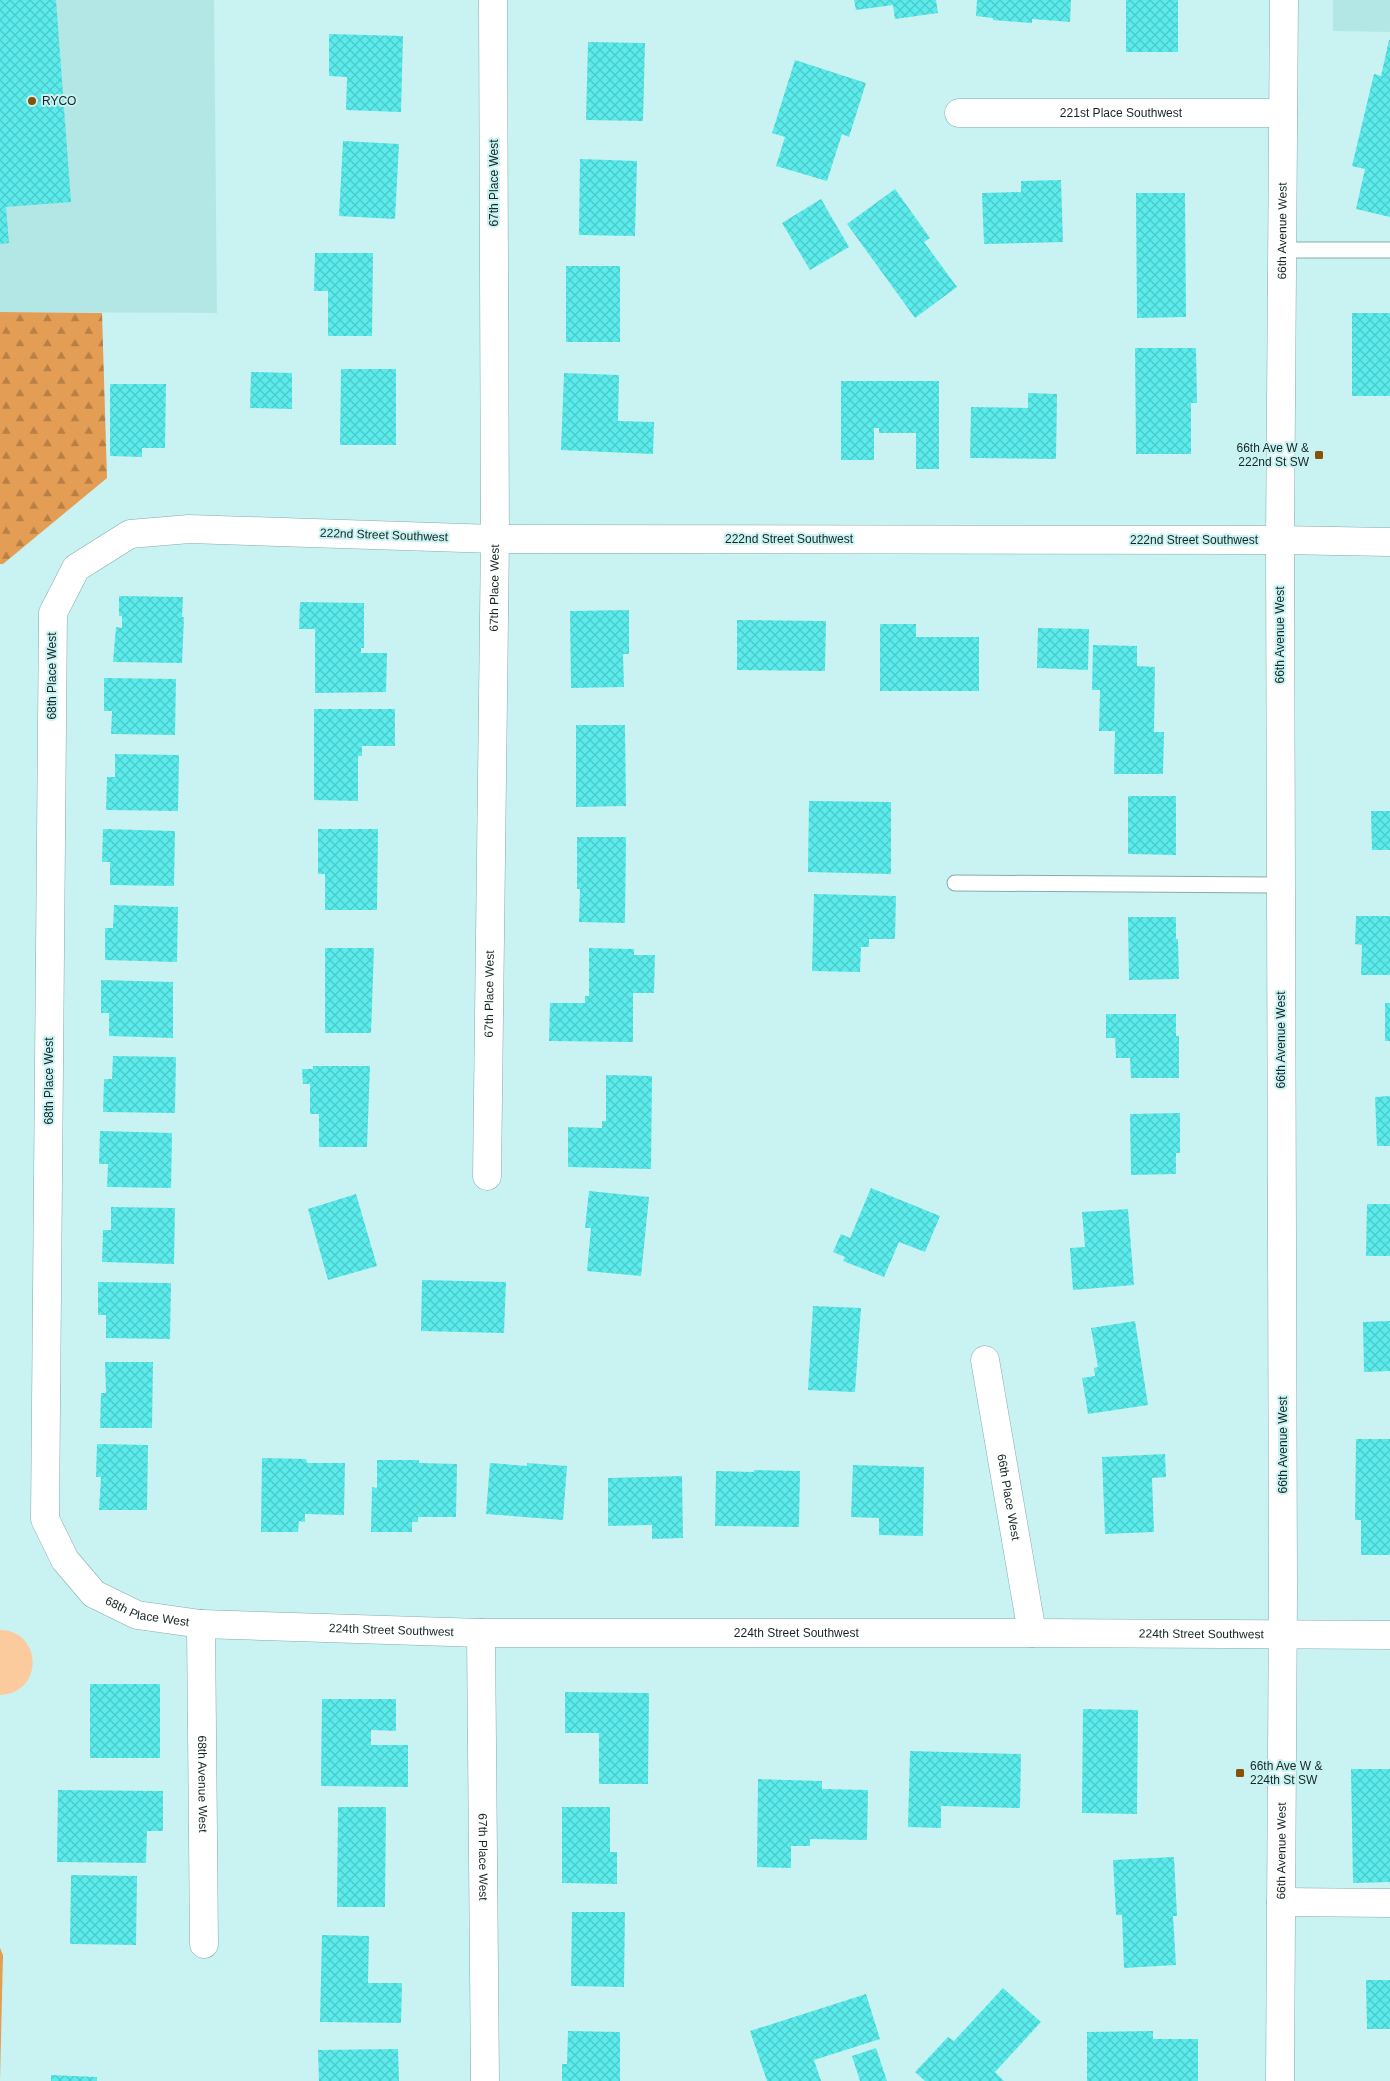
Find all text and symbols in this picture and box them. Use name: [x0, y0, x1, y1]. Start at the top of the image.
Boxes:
place label: RYCO: [42, 94, 76, 108]
marker: RYCO: [26, 95, 38, 107]
street label: 221st Place Southwest: [1060, 106, 1183, 120]
street label: 67th Place West: [487, 139, 501, 227]
street label: 66th Avenue West: [1275, 182, 1290, 280]
place label: 66th Ave W & 222nd St SW: [1237, 441, 1310, 469]
marker: 66th Ave W & 222nd St SW: [1313, 449, 1325, 461]
street label: 222nd Street Southwest: [320, 526, 449, 544]
street label: 222nd Street Southwest: [725, 532, 854, 546]
street label: 222nd Street Southwest: [1130, 533, 1259, 547]
street label: 67th Place West: [487, 544, 502, 632]
street label: 66th Avenue West: [1273, 586, 1287, 683]
street label: 68th Place West: [45, 632, 59, 720]
street label: 67th Place West: [482, 950, 497, 1038]
street label: 66th Avenue West: [1274, 991, 1288, 1088]
street label: 68th Place West: [42, 1037, 56, 1125]
street label: 66th Avenue West: [1276, 1396, 1290, 1493]
street label: 66th Place West: [994, 1453, 1023, 1542]
street label: 68th Place West: [103, 1594, 191, 1629]
street label: 224th Street Southwest: [329, 1621, 455, 1639]
street label: 224th Street Southwest: [734, 1626, 859, 1640]
street label: 224th Street Southwest: [1139, 1627, 1264, 1641]
street label: 68th Avenue West: [195, 1735, 210, 1833]
place label: 66th Ave W & 224th St SW: [1250, 1759, 1323, 1787]
marker: 66th Ave W & 224th St SW: [1234, 1767, 1246, 1779]
street label: 66th Avenue West: [1274, 1802, 1289, 1900]
street label: 67th Place West: [476, 1813, 490, 1901]

